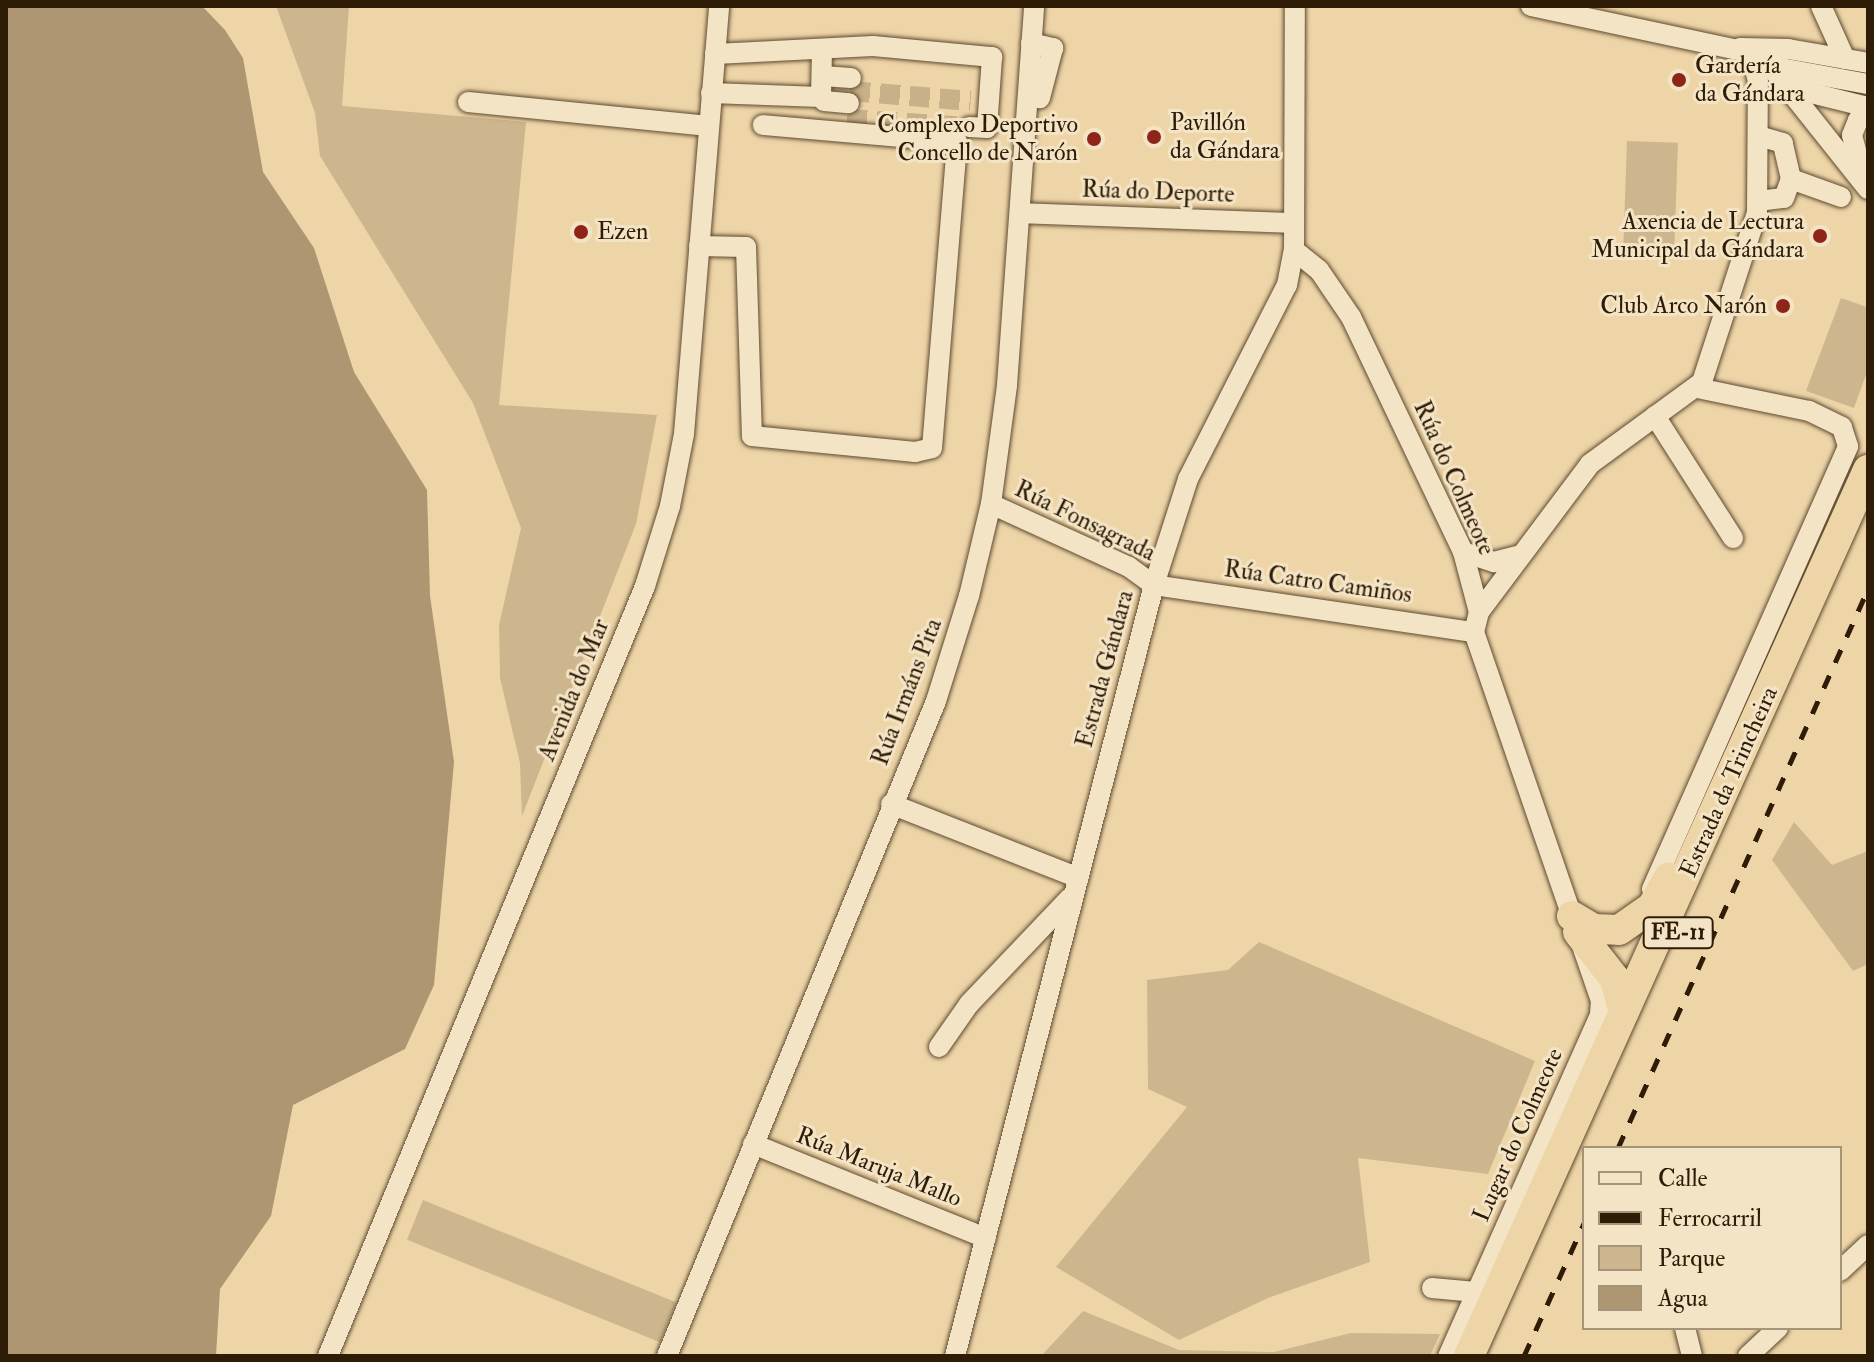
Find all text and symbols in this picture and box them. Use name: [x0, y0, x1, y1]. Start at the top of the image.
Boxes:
place label: Gardería da Gándara: [1695, 52, 1805, 108]
marker: Gardería da Gándara: [1670, 71, 1688, 89]
place label: Pavillón da Gándara: [1170, 109, 1280, 165]
place label: Complexo Deportivo Concello de Narón: [877, 111, 1078, 167]
marker: Pavillón da Gándara: [1145, 128, 1163, 146]
marker: Complexo Deportivo Concello de Narón: [1085, 130, 1103, 148]
street label: Rúa do Deporte: [1081, 175, 1235, 209]
place label: Axencia de Lectura Municipal da Gándara: [1591, 208, 1804, 264]
place label: Ezen: [597, 218, 648, 246]
marker: Ezen: [572, 223, 590, 241]
marker: Axencia de Lectura Municipal da Gándara: [1811, 227, 1829, 245]
place label: Club Arco Narón: [1600, 292, 1767, 320]
marker: Club Arco Narón: [1774, 297, 1792, 315]
street label: Rúa do Colmeote: [1407, 396, 1501, 560]
street label: Rúa Fonsagrada: [1010, 475, 1160, 567]
street label: Rúa Catro Camiños: [1222, 555, 1414, 609]
street label: Estrada Gándara: [1070, 587, 1140, 751]
street label: Avenida do Mar: [532, 615, 616, 765]
street label: Rúa Irmáns Pita: [866, 615, 948, 769]
street label: Estrada da Trincheira: [1674, 682, 1784, 882]
road number: FE-11: [1642, 915, 1714, 951]
street label: Lugar do Colmeote: [1467, 1044, 1569, 1226]
street label: Rúa Maruja Mallo: [792, 1121, 966, 1213]
legend: [1582, 1146, 1842, 1330]
text: Calle: [1658, 1163, 1708, 1194]
text: Ferrocarril: [1658, 1203, 1762, 1234]
text: Parque: [1658, 1243, 1725, 1274]
text: Agua: [1658, 1283, 1708, 1314]

